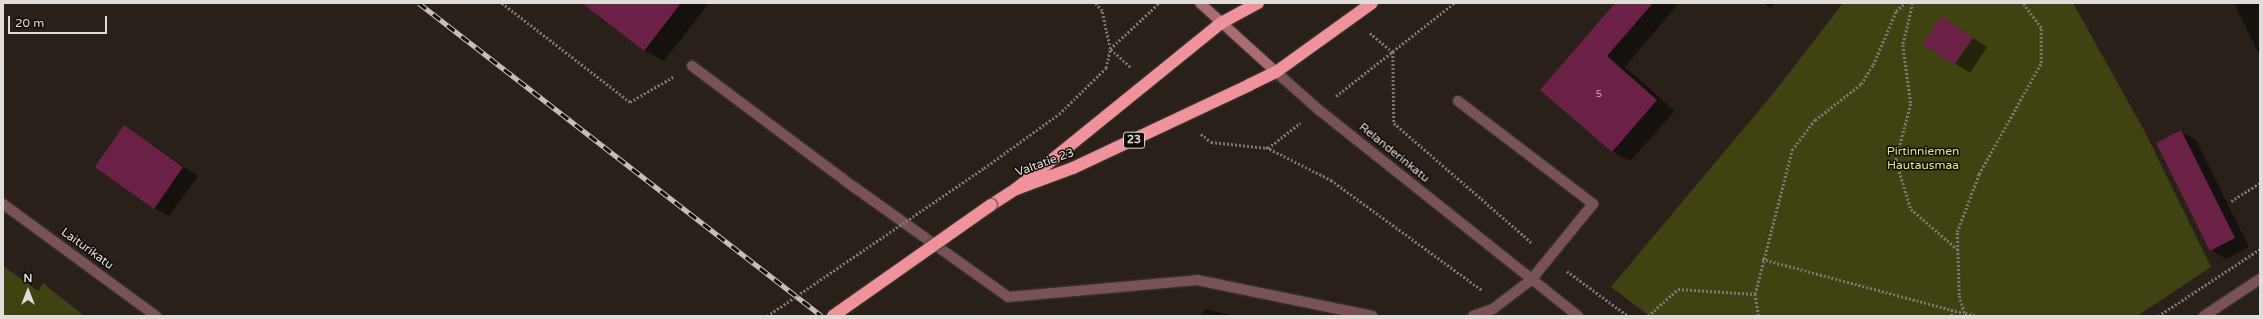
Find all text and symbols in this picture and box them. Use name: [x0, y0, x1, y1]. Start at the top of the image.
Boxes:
scale bar: [10, 8, 109, 34]
text: 20 m: [15, 16, 44, 30]
house number: 5: [1596, 89, 1602, 101]
street label: Relanderinkatu: [1356, 120, 1432, 186]
road number: 23: [1123, 131, 1145, 149]
park label: Pirtinniemen Hautausmaa: [1887, 145, 1959, 173]
street label: Valtatie 23: [1014, 146, 1076, 180]
street label: Laiturikatu: [58, 225, 116, 273]
north arrow: [8, 271, 48, 311]
text: N: [24, 272, 32, 285]

